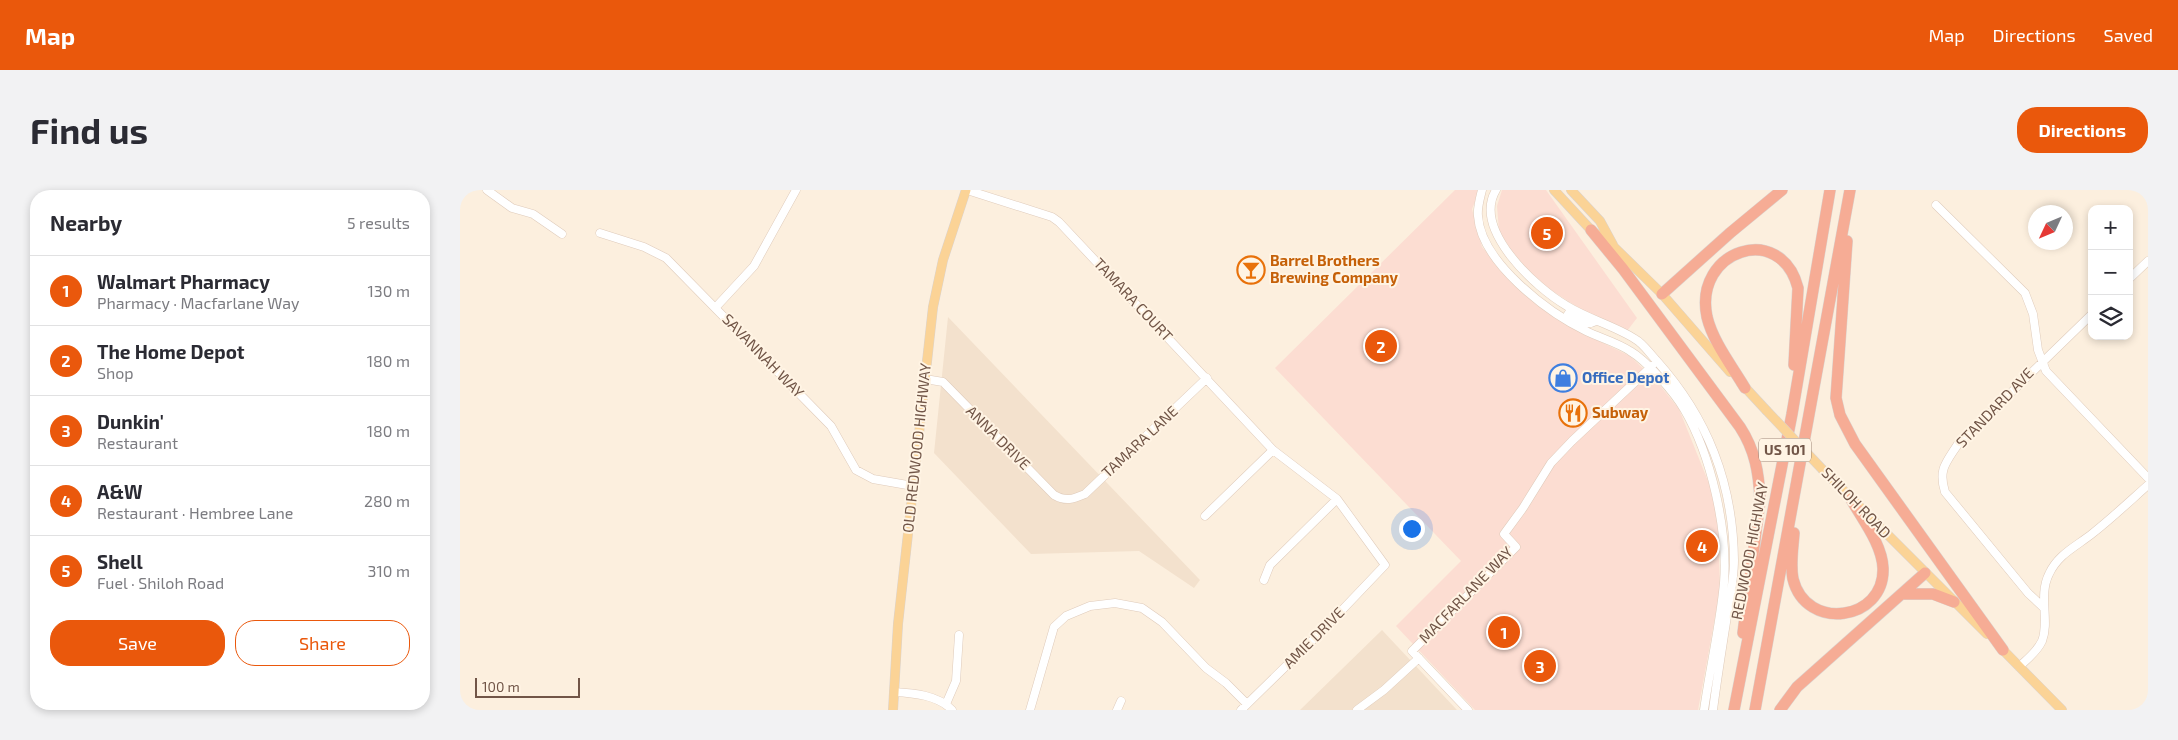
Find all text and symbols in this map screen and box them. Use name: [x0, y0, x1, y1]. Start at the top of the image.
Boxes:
text: Map: [25, 21, 75, 50]
text: Map: [1928, 24, 1965, 46]
text: Directions: [1993, 24, 2076, 46]
text: Saved: [2104, 24, 2153, 46]
button: Directions: [2017, 107, 2148, 153]
text: Find us: [30, 109, 148, 151]
north arrow: [2028, 205, 2073, 250]
map controls: [2088, 205, 2133, 340]
button: +: [2088, 205, 2133, 250]
text: Nearby: [50, 210, 122, 235]
text: 5 results: [347, 213, 410, 232]
pin: 5: [1531, 214, 1563, 252]
button: −: [2088, 250, 2133, 295]
place label: Barrel Brothers Brewing Company: [1270, 251, 1399, 287]
street label: TAMARA COURT: [1091, 254, 1177, 345]
bar icon: Barrel Brothers Brewing Company: [1236, 255, 1266, 285]
text: Walmart Pharmacy: [97, 270, 270, 293]
text: 1: [63, 281, 69, 300]
text: 130 m: [368, 281, 410, 300]
text: Pharmacy · Macfarlane Way: [97, 293, 300, 312]
button: layers: [2088, 295, 2133, 340]
street label: SAVANNAH WAY: [719, 310, 809, 401]
pin: 2: [1365, 327, 1397, 365]
text: The Home Depot: [97, 340, 245, 363]
text: 2: [61, 351, 71, 370]
text: 180 m: [367, 351, 410, 370]
street label: OLD REDWOOD HIGHWAY: [898, 362, 934, 534]
text: Shop: [97, 363, 134, 382]
shop icon: Office Depot: [1548, 363, 1578, 393]
street label: STANDARD AVE: [1952, 364, 2037, 451]
place label: Office Depot: [1582, 368, 1669, 386]
restaurant icon: Subway: [1558, 398, 1588, 428]
street label: ANNA DRIVE: [963, 401, 1035, 473]
street label: TAMARA LANE: [1098, 402, 1181, 481]
place label: Subway: [1592, 403, 1649, 422]
text: Dunkin': [97, 410, 164, 433]
text: 3: [61, 421, 71, 440]
text: 180 m: [367, 421, 410, 440]
text: Restaurant: [97, 433, 178, 452]
road number: US 101: [1759, 438, 1811, 462]
street label: SHILOH ROAD: [1818, 463, 1895, 542]
text: A&W: [97, 480, 142, 503]
street label: REDWOOD HIGHWAY: [1727, 480, 1771, 621]
text: 4: [61, 491, 71, 510]
text: 280 m: [364, 491, 410, 510]
text: Restaurant · Hembree Lane: [97, 503, 293, 522]
your location: [1399, 516, 1425, 542]
pin: 4: [1686, 527, 1718, 565]
street label: MACFARLANE WAY: [1415, 542, 1516, 646]
text: Shell: [97, 550, 143, 573]
text: 5: [62, 561, 70, 580]
text: 310 m: [368, 561, 410, 580]
text: Fuel · Shiloh Road: [97, 573, 224, 592]
street label: AMIE DRIVE: [1279, 603, 1348, 672]
pin: 1: [1488, 613, 1520, 651]
button: Save: [50, 620, 225, 666]
button: Share: [235, 620, 410, 666]
pin: 3: [1524, 647, 1556, 685]
scale bar: [475, 675, 580, 698]
text: 100 m: [482, 678, 520, 695]

